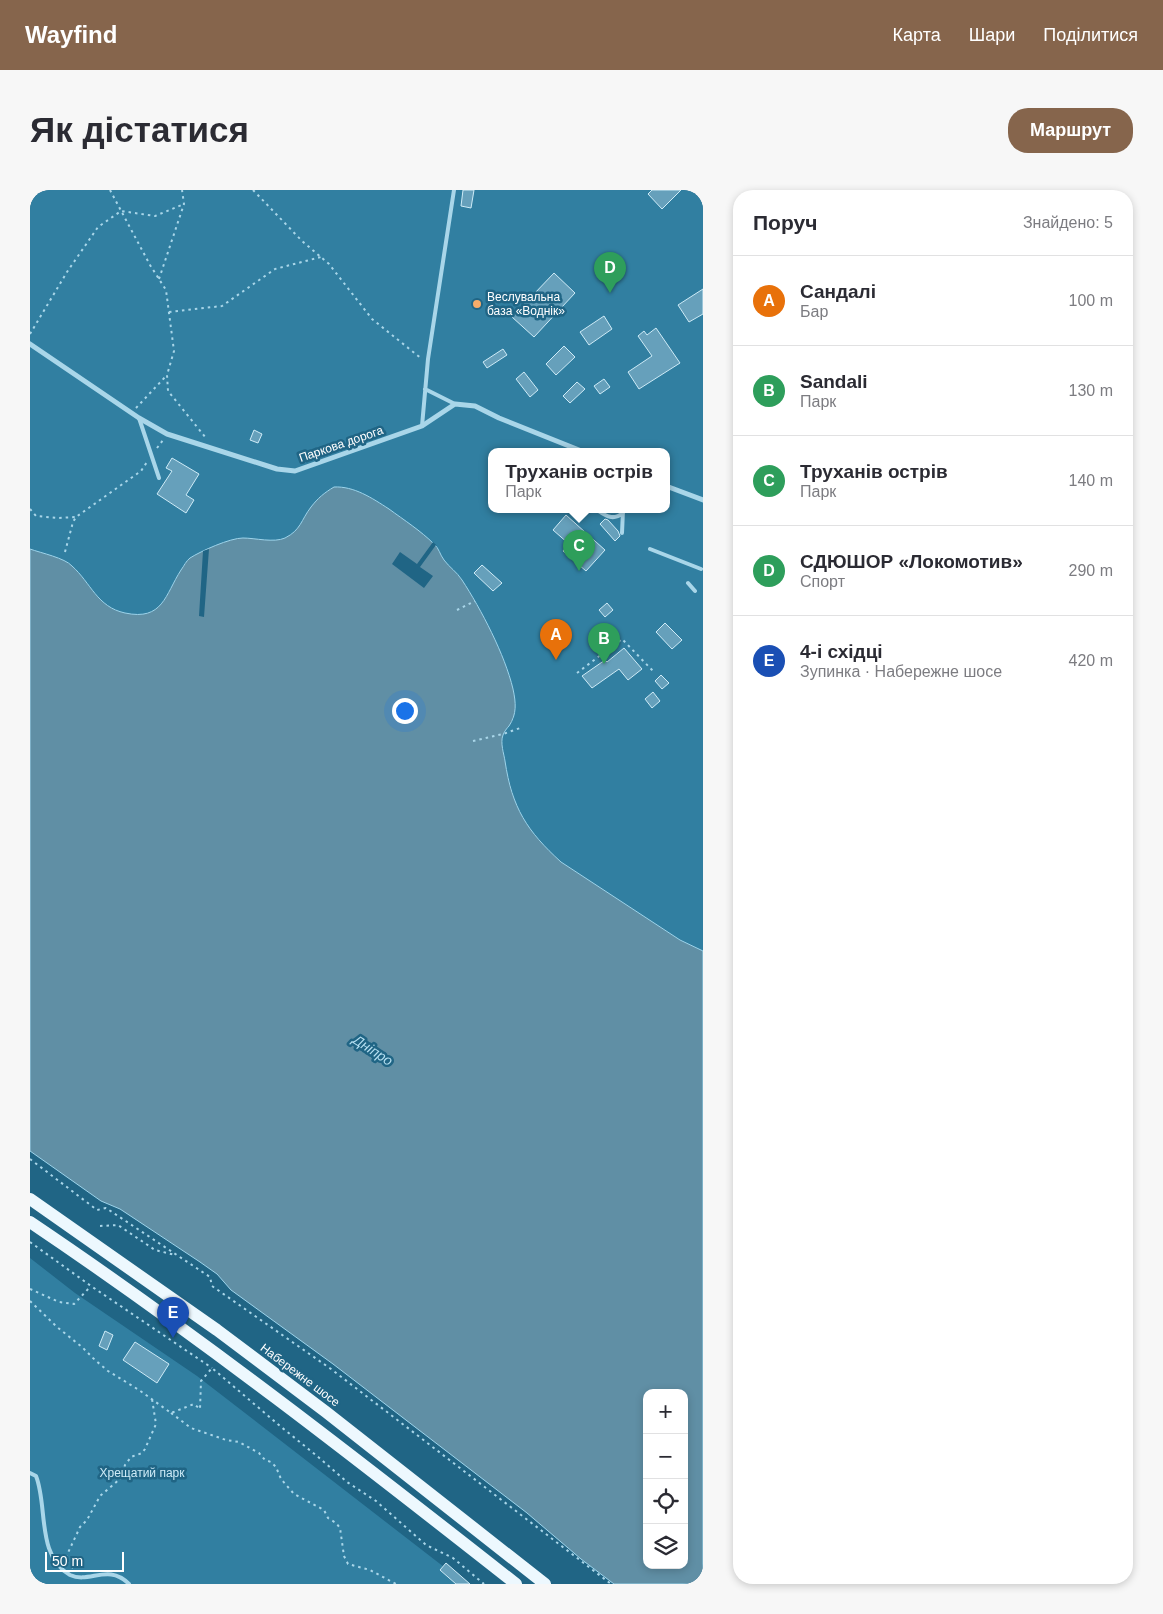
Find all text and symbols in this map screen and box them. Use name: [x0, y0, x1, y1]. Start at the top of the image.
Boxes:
text: Wayfind: [25, 21, 117, 48]
text: Карта: [893, 25, 941, 45]
text: Шари: [969, 25, 1015, 45]
text: Поділитися: [1043, 25, 1138, 45]
button: Маршрут: [1008, 108, 1133, 153]
text: Як дістатися: [30, 110, 249, 149]
text: Поруч: [753, 211, 817, 234]
text: Знайдено: 5: [1023, 214, 1113, 231]
pin: D: [594, 252, 626, 293]
text: Сандалі: [800, 281, 876, 302]
place label: Веслувальна база «Воднік»: [487, 290, 565, 318]
text: A: [763, 292, 775, 309]
text: 100 m: [1069, 292, 1113, 309]
marker: Веслувальна база «Воднік»: [471, 298, 483, 310]
text: Бар: [800, 303, 828, 320]
text: Sandali: [800, 371, 868, 392]
text: B: [763, 382, 775, 399]
text: 130 m: [1069, 382, 1113, 399]
text: Парк: [800, 393, 836, 410]
street label: Паркова дорога: [297, 423, 385, 465]
popup: [488, 448, 670, 513]
text: Труханів острів: [505, 461, 653, 482]
text: Труханів острів: [800, 461, 948, 482]
text: C: [763, 472, 775, 489]
text: 140 m: [1069, 472, 1113, 489]
text: Парк: [505, 483, 541, 500]
text: Парк: [800, 483, 836, 500]
pin: C: [563, 530, 595, 571]
text: СДЮШОР «Локомотив»: [800, 551, 1023, 572]
text: D: [763, 562, 775, 579]
text: 290 m: [1069, 562, 1113, 579]
text: Спорт: [800, 573, 845, 590]
pin: A: [540, 619, 572, 660]
pin: B: [588, 623, 620, 664]
text: 4-і східці: [800, 641, 883, 662]
text: E: [764, 652, 774, 669]
text: 420 m: [1069, 652, 1113, 669]
text: Зупинка · Набережне шосе: [800, 663, 1002, 680]
your location: [392, 698, 418, 724]
water label: Дніпро: [349, 1030, 396, 1069]
pin: E: [157, 1297, 189, 1338]
street label: Набережне шосе: [258, 1341, 343, 1410]
map controls: [643, 1389, 688, 1569]
button: +: [643, 1389, 688, 1434]
button: −: [643, 1434, 688, 1479]
park label: Хрещатий парк: [100, 1466, 185, 1480]
button: locate: [643, 1479, 688, 1524]
button: layers: [643, 1524, 688, 1569]
scale bar: [45, 1549, 124, 1572]
text: 50 m: [52, 1553, 83, 1569]

